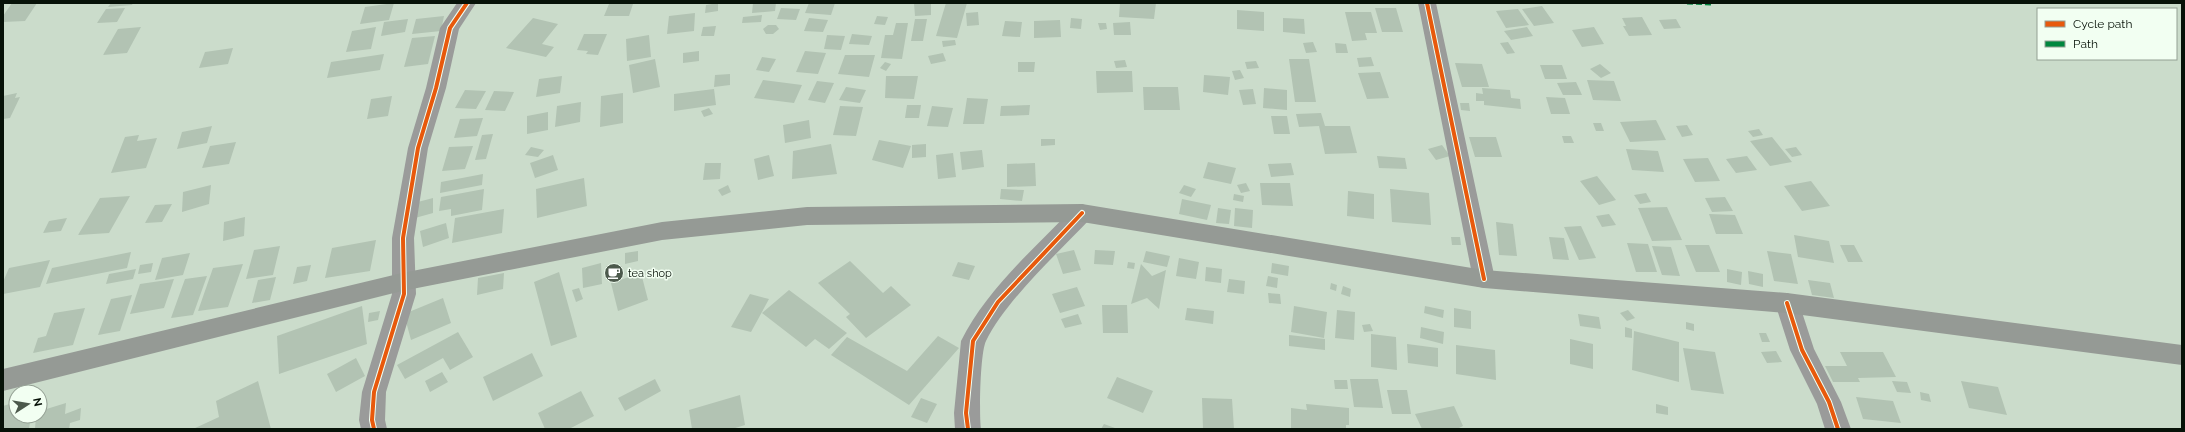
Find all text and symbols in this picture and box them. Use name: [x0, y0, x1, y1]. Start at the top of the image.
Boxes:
legend: [2037, 8, 2177, 60]
text: Cycle path: [2073, 17, 2132, 31]
text: Path: [2073, 37, 2098, 51]
cafe icon: tea shop: [603, 262, 625, 284]
place label: tea shop: [628, 267, 672, 280]
north arrow: [8, 384, 48, 424]
text: N: [30, 397, 45, 407]

